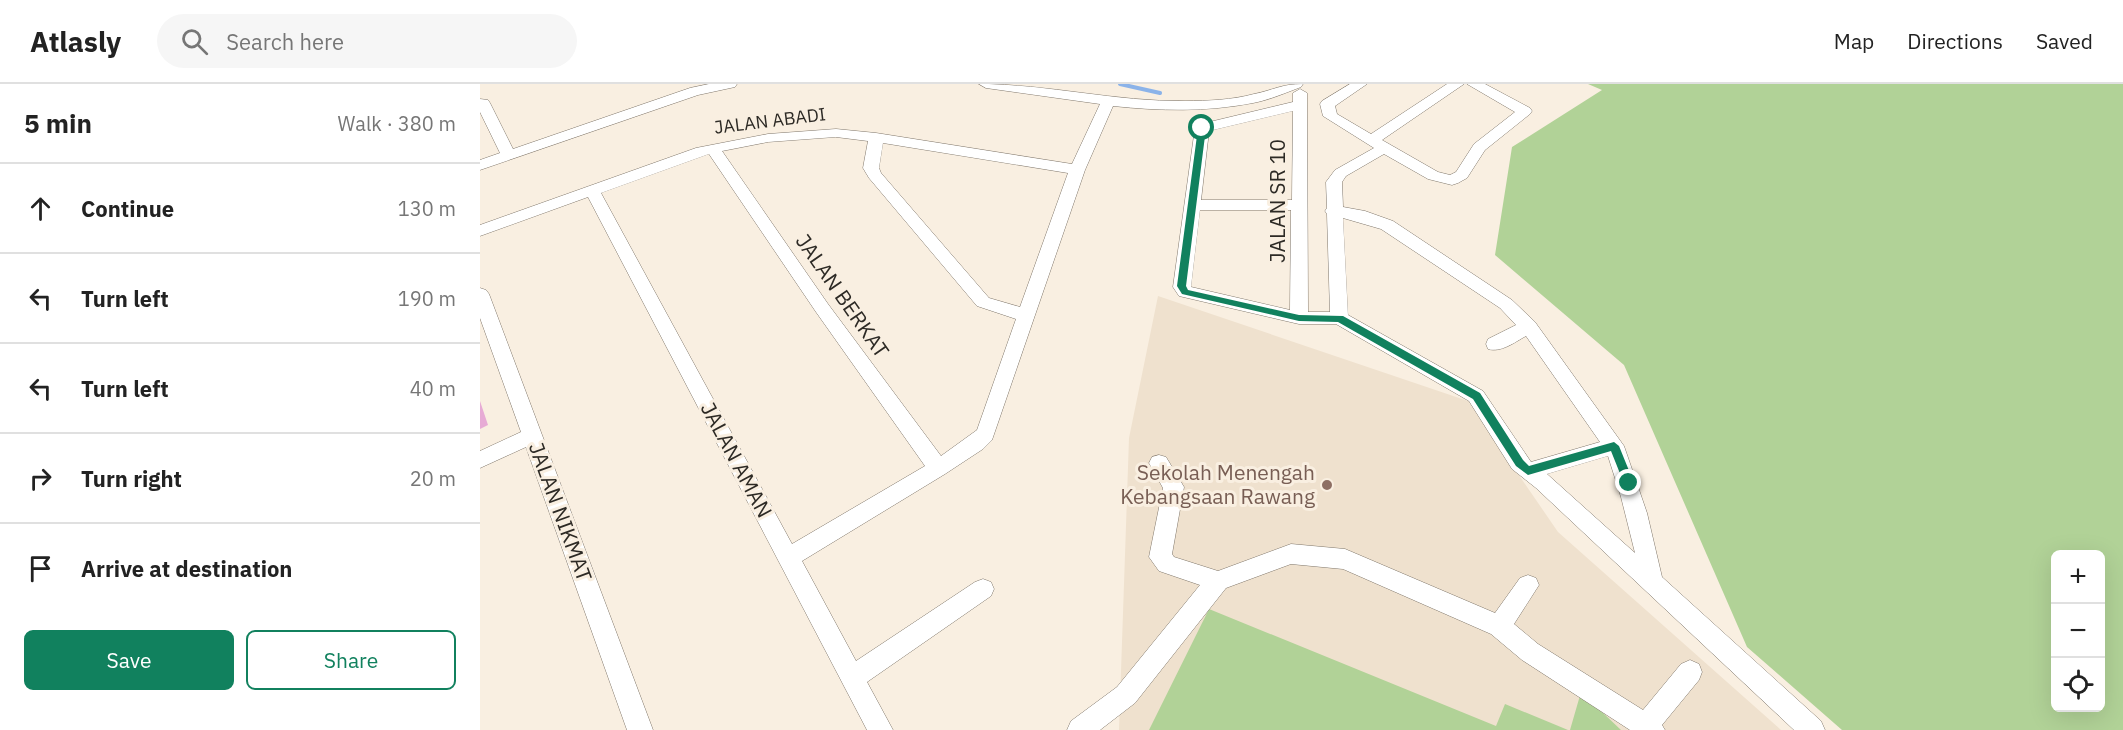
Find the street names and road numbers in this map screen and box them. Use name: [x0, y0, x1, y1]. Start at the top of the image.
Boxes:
street label: JALAN ABADI: [713, 102, 827, 139]
street label: JALAN SR 10: [1263, 139, 1291, 263]
street label: JALAN BERKAT: [790, 228, 896, 363]
street label: JALAN AMAN: [695, 397, 779, 522]
street label: JALAN NIKMAT: [523, 438, 599, 585]

